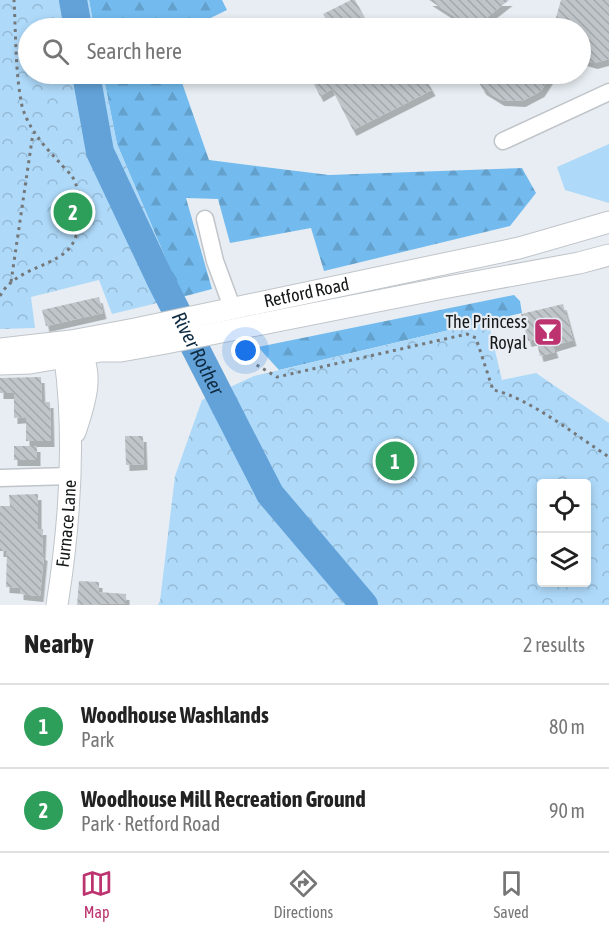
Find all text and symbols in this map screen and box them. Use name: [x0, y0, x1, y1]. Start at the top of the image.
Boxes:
search box: [18, 18, 591, 84]
icon: search: [39, 35, 72, 68]
text: Search here: [87, 38, 182, 64]
pin: 2: [54, 190, 92, 234]
street label: Retford Road: [262, 273, 351, 312]
water label: River Rother: [168, 308, 230, 399]
place label: The Princess Royal: [446, 311, 527, 353]
bar icon: The Princess Royal: [532, 316, 564, 348]
your location: [231, 336, 260, 365]
pin: 1: [376, 438, 414, 484]
street label: Furnace Lane: [52, 479, 80, 569]
map controls: [537, 479, 591, 587]
button: locate: [537, 479, 591, 533]
button: layers: [537, 533, 591, 587]
text: Nearby: [24, 629, 94, 659]
text: 2 results: [523, 633, 585, 656]
text: Woodhouse Washlands: [81, 702, 269, 728]
text: 1: [39, 715, 48, 738]
text: 80 m: [549, 715, 585, 738]
text: Park: [81, 728, 114, 751]
text: Woodhouse Mill Recreation Ground: [81, 786, 366, 812]
text: 2: [39, 799, 48, 822]
text: 90 m: [549, 799, 585, 822]
text: Park · Retford Road: [81, 812, 220, 835]
tab: Map: [80, 867, 113, 921]
tab: Directions: [273, 867, 333, 921]
tab: Saved: [493, 867, 529, 921]

